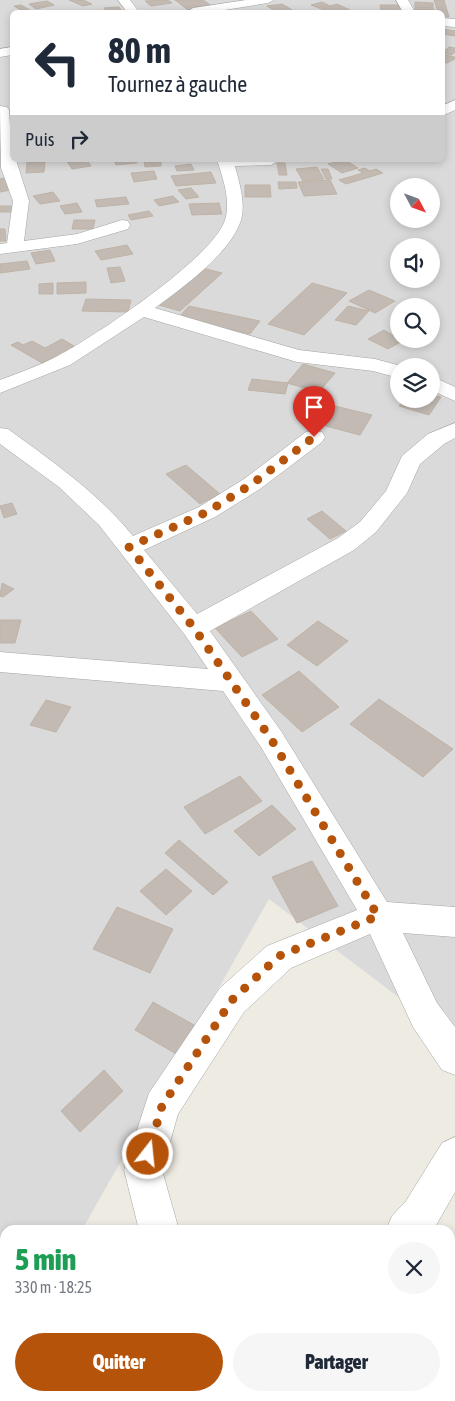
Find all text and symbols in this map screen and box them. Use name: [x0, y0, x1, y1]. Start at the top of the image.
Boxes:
icon: left: [25, 30, 90, 95]
text: 80 m: [108, 30, 171, 70]
text: Tournez à gauche: [108, 71, 247, 97]
icon: right: [65, 125, 93, 153]
text: Puis: [25, 128, 55, 150]
north arrow: [390, 178, 440, 228]
map controls: [390, 178, 440, 408]
button: sound: [390, 238, 440, 288]
button: search: [390, 298, 440, 348]
button: layers: [390, 358, 440, 408]
pin: [293, 386, 335, 437]
icon: arrive: [300, 393, 328, 421]
position arrow: [121, 1127, 173, 1179]
text: 5 min: [15, 1242, 76, 1276]
button: close: [388, 1242, 440, 1294]
text: 330 m · 18:25: [15, 1278, 92, 1296]
button: Quitter: [15, 1333, 223, 1391]
button: Partager: [233, 1333, 440, 1391]

